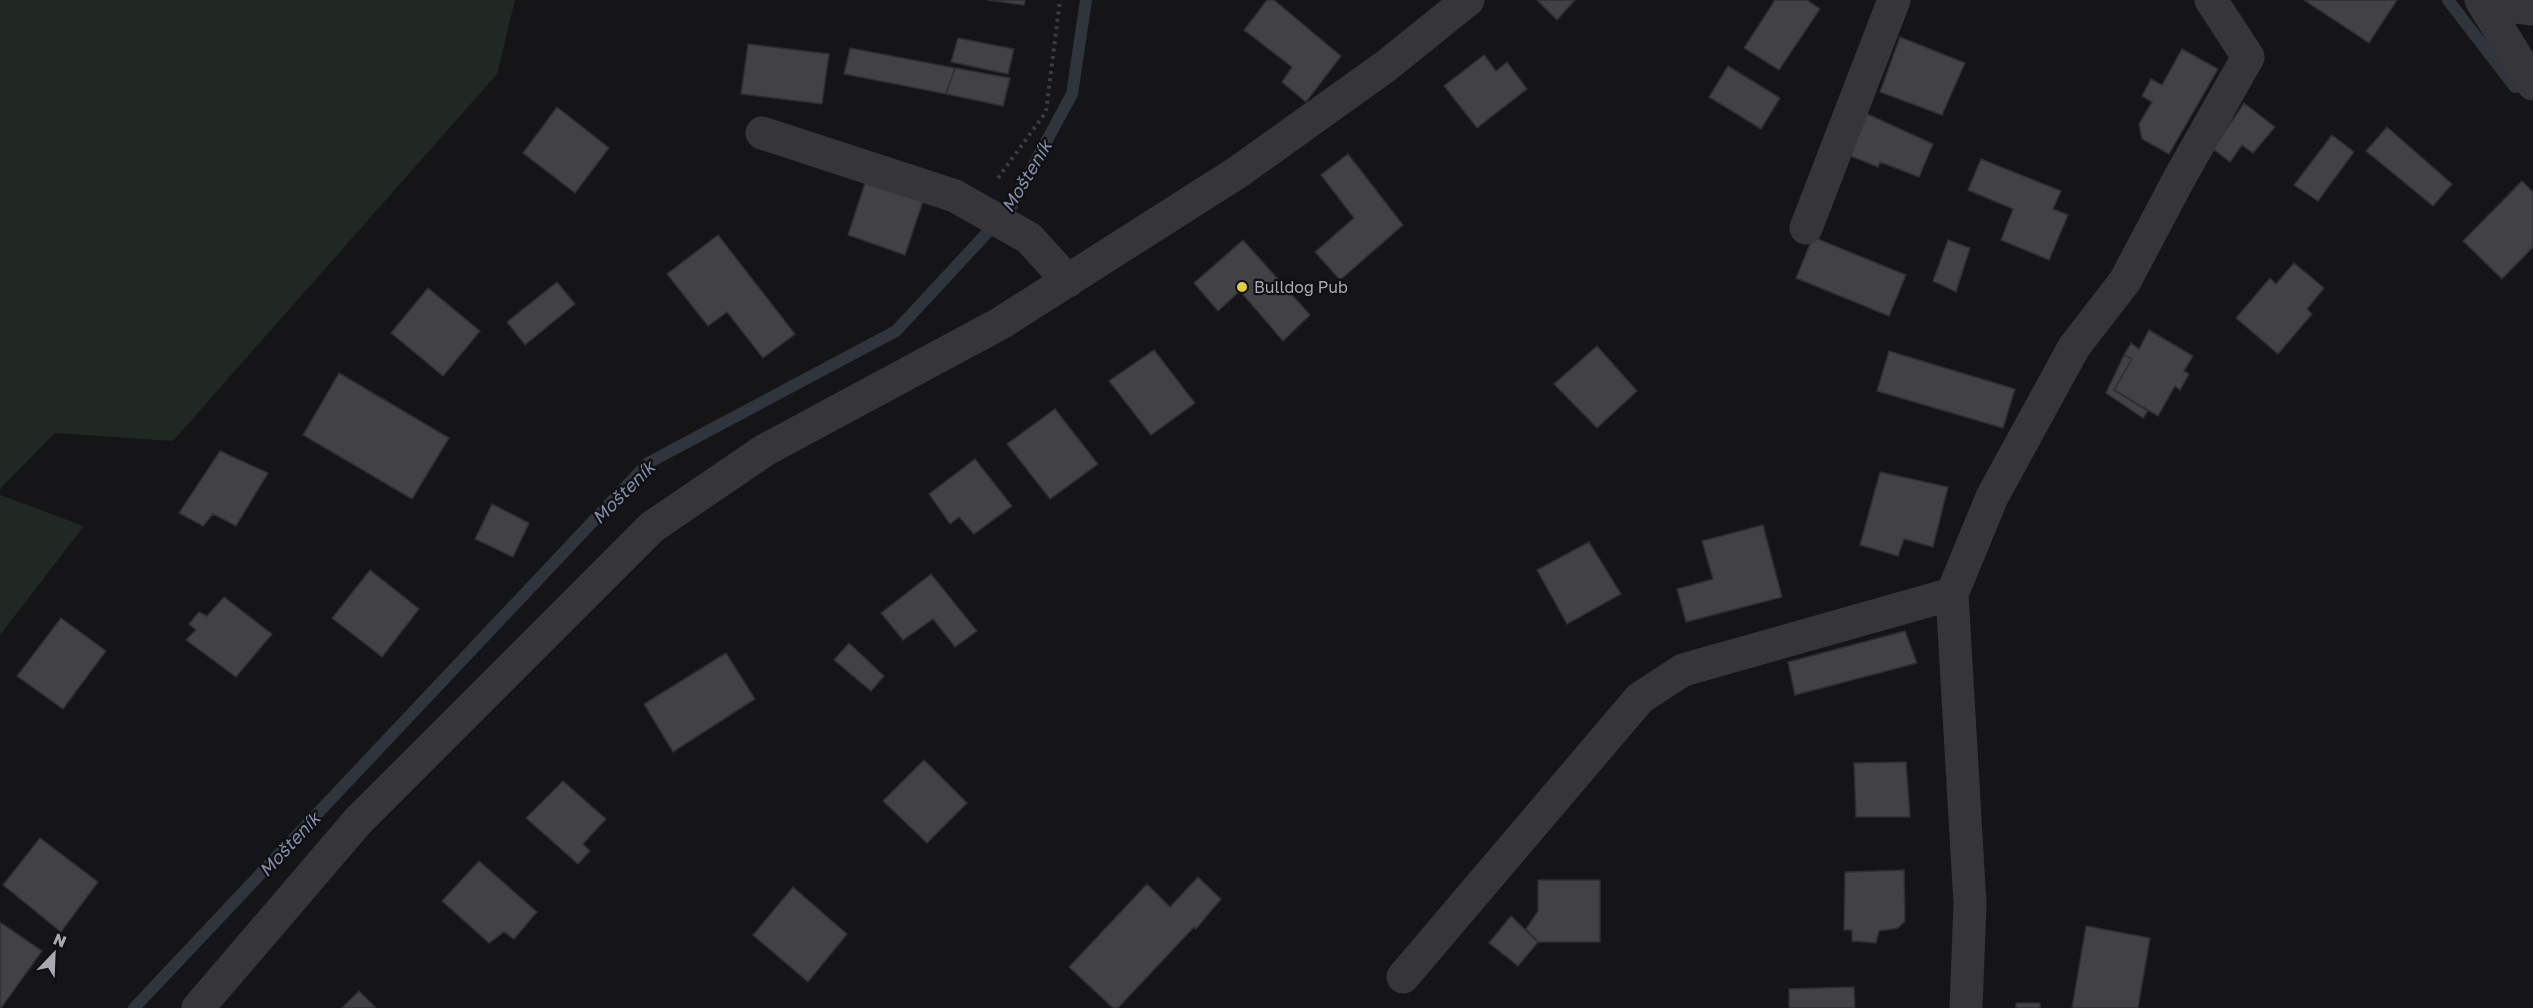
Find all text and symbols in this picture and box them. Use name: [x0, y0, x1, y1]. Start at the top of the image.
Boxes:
water label: Mošteník: [996, 135, 1057, 216]
place label: Bulldog Pub: [1254, 277, 1348, 297]
marker: Bulldog Pub: [1235, 280, 1249, 294]
water label: Mošteník: [587, 455, 660, 528]
water label: Mošteník: [254, 806, 326, 881]
north arrow: [24, 924, 84, 984]
text: N: [50, 929, 69, 952]

